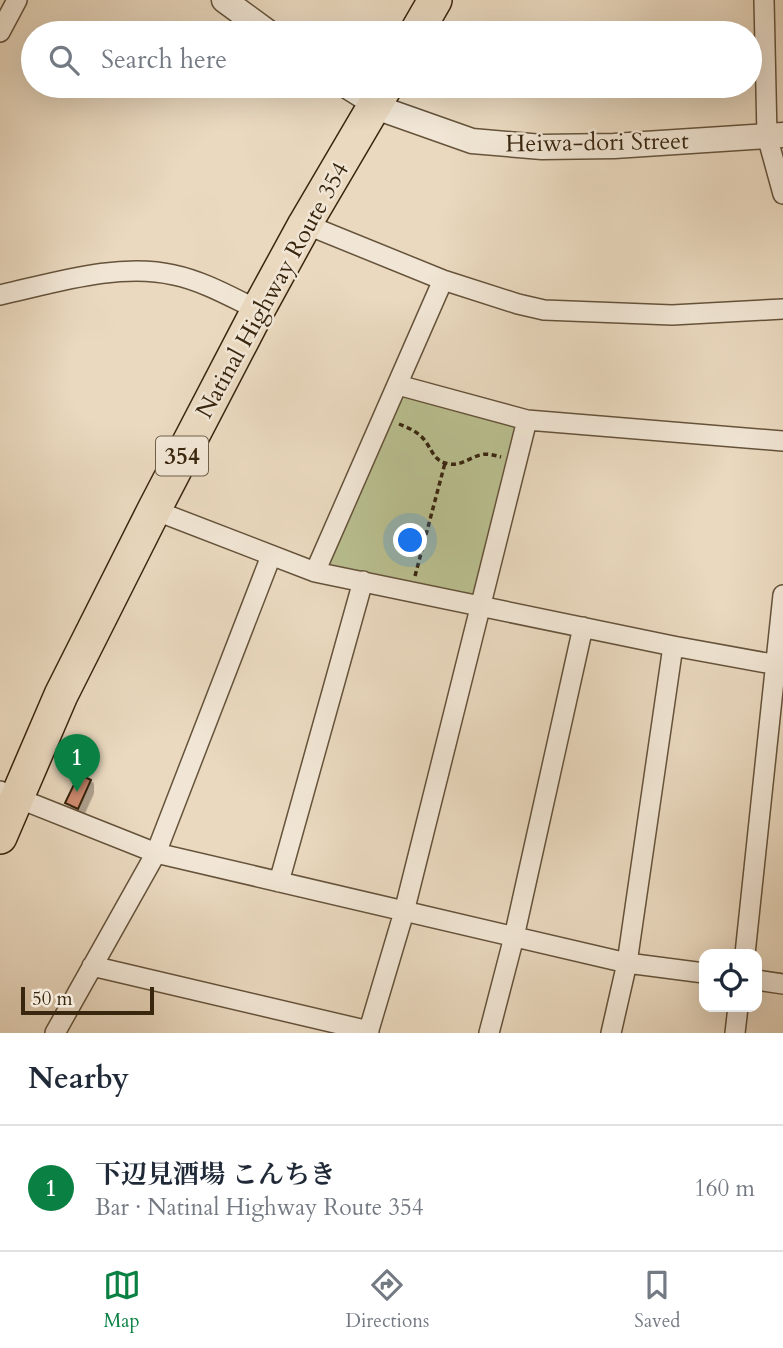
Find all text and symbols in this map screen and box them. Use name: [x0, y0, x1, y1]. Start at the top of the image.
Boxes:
search box: [21, 21, 762, 98]
icon: search: [45, 41, 83, 79]
text: Search here: [101, 42, 227, 77]
street label: Heiwa-dori Street: [505, 124, 689, 161]
street label: Natinal Highway Route 354: [188, 156, 357, 424]
road number: 354: [156, 436, 208, 476]
your location: [393, 523, 427, 557]
pin: 1: [54, 734, 100, 792]
map controls: [699, 949, 762, 1012]
button: locate: [699, 949, 762, 1012]
scale bar: [21, 984, 154, 1016]
text: 50 m: [32, 986, 73, 1012]
text: Nearby: [28, 1058, 129, 1099]
text: 下辺見酒場 こんちき: [95, 1157, 336, 1192]
text: 1: [45, 1173, 57, 1204]
text: 160 m: [694, 1173, 755, 1204]
text: Bar · Natinal Highway Route 354: [95, 1192, 424, 1223]
tab: Map: [103, 1266, 141, 1334]
tab: Directions: [346, 1266, 429, 1334]
tab: Saved: [634, 1266, 680, 1334]

